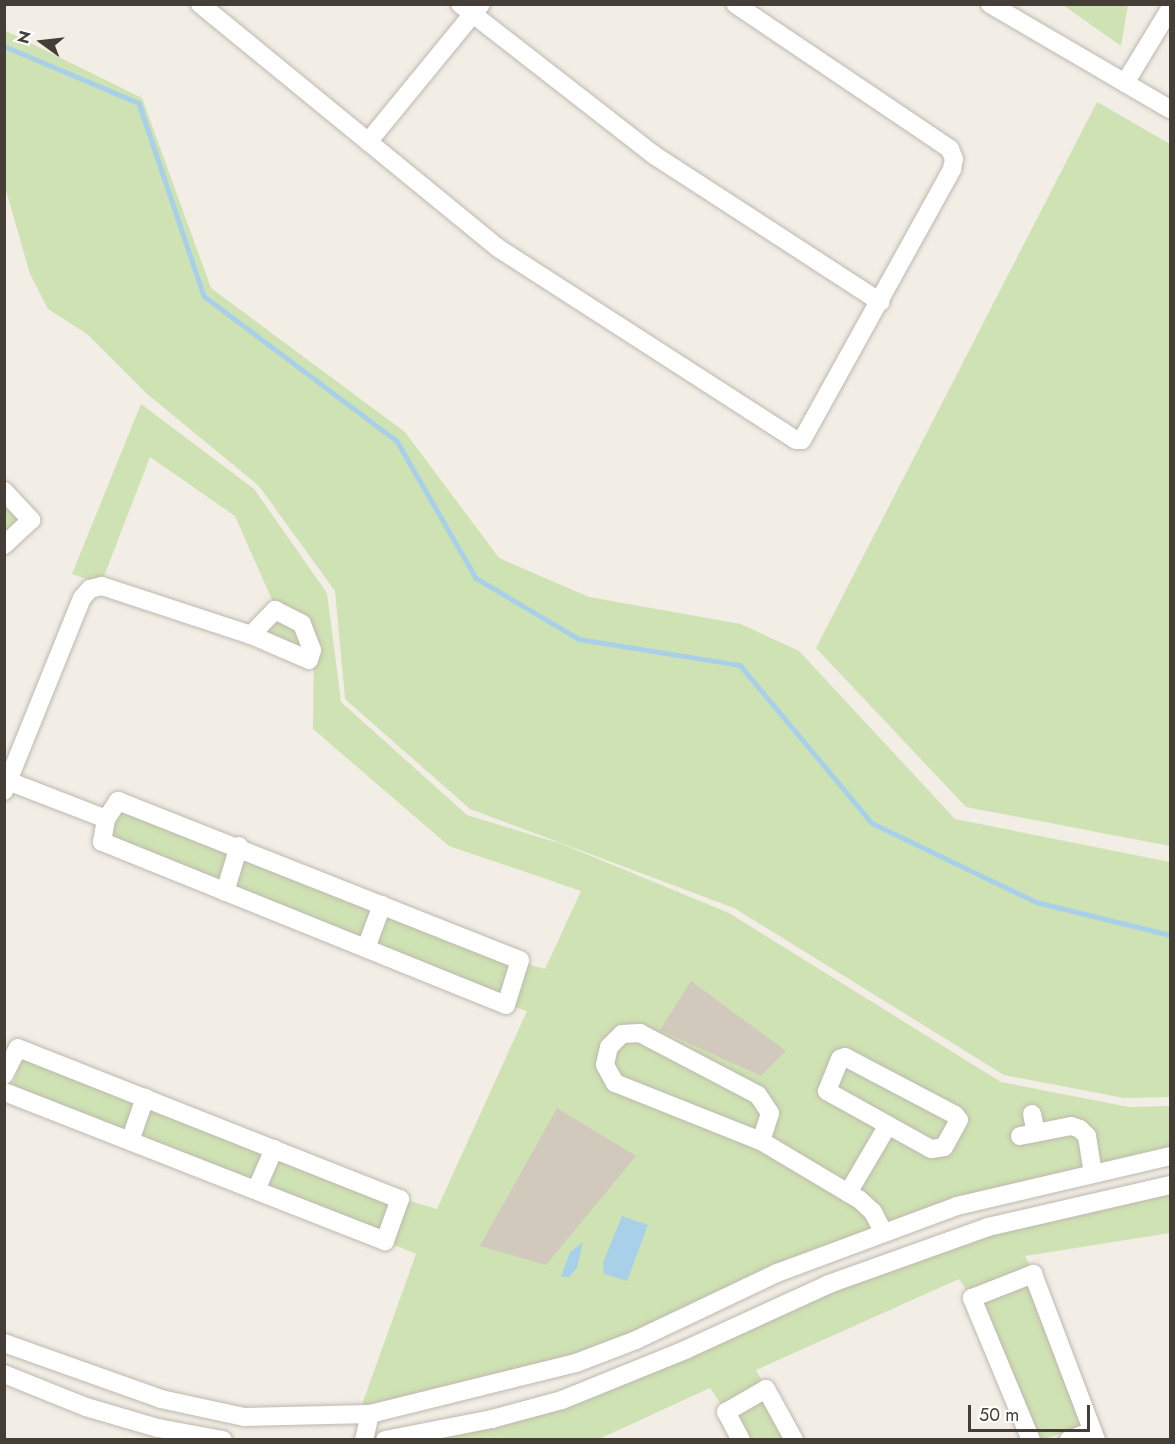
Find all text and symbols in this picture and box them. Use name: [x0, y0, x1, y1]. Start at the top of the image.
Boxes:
north arrow: [12, 12, 72, 72]
text: N: [11, 28, 37, 46]
scale bar: [971, 1393, 1092, 1431]
text: 50 m: [979, 1402, 1019, 1428]

